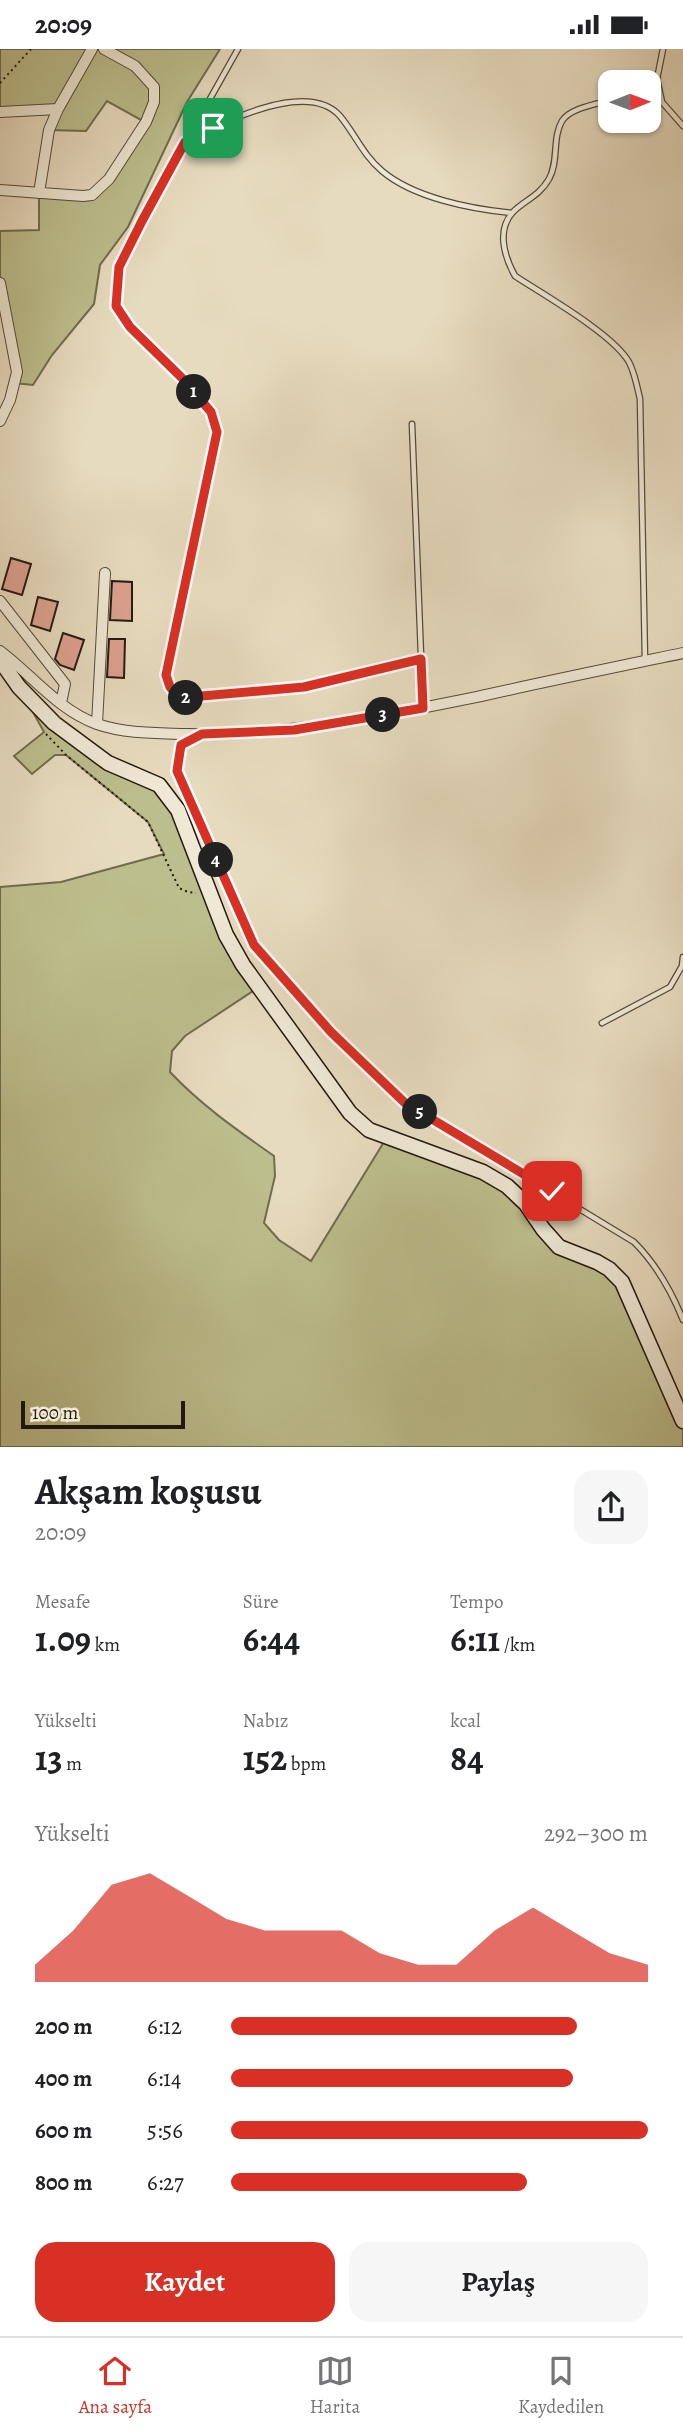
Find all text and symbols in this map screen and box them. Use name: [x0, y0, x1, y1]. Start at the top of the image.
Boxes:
text: 20:09: [35, 7, 92, 42]
north arrow: [598, 70, 662, 133]
map controls: [598, 70, 661, 133]
pin: [183, 98, 243, 158]
icon: arrive: [194, 109, 232, 147]
pin: 1: [176, 375, 212, 409]
text: 1: [190, 378, 197, 404]
pin: 2: [168, 681, 204, 715]
text: 2: [181, 684, 190, 710]
pin: 3: [366, 697, 400, 733]
text: 3: [378, 701, 387, 727]
pin: 4: [198, 843, 234, 877]
text: 4: [211, 846, 220, 872]
pin: 5: [402, 1095, 438, 1129]
text: 5: [415, 1098, 424, 1124]
pin: [522, 1161, 582, 1221]
icon: check: [533, 1172, 571, 1210]
scale bar: [21, 1398, 186, 1430]
text: 100 m: [32, 1400, 78, 1426]
text: Akşam koşusu: [35, 1465, 262, 1517]
button: share: [574, 1470, 648, 1544]
text: 20:09: [35, 1517, 86, 1548]
text: Mesafe: [35, 1589, 90, 1615]
text: Süre: [243, 1589, 279, 1615]
text: Tempo: [450, 1589, 503, 1615]
text: 1.09: [35, 1615, 91, 1663]
text: 6:44: [243, 1615, 300, 1663]
text: 6:11: [450, 1615, 500, 1663]
text: km: [91, 1632, 120, 1658]
text: /km: [500, 1632, 535, 1658]
text: Yükselti: [35, 1708, 97, 1734]
text: Nabız: [243, 1708, 289, 1734]
text: kcal: [450, 1708, 481, 1734]
text: 13: [35, 1734, 63, 1782]
text: 152: [243, 1734, 287, 1782]
text: 84: [450, 1734, 484, 1782]
text: m: [63, 1751, 82, 1777]
text: bpm: [287, 1751, 326, 1777]
text: Yükselti: [35, 1818, 110, 1849]
text: 292–300 m: [544, 1818, 648, 1849]
text: 200 m: [35, 2011, 93, 2042]
text: 6:12: [147, 2011, 182, 2042]
text: 400 m: [35, 2063, 92, 2094]
text: 6:14: [147, 2063, 181, 2094]
text: 600 m: [35, 2115, 92, 2146]
text: 5:56: [147, 2115, 183, 2146]
text: 800 m: [35, 2167, 92, 2198]
text: 6:27: [147, 2167, 184, 2198]
button: Kaydet: [35, 2242, 335, 2322]
button: Paylaş: [349, 2242, 648, 2322]
tab: Ana sayfa: [79, 2352, 152, 2420]
tab: Harita: [310, 2352, 360, 2420]
tab: Kaydedilen: [518, 2352, 604, 2420]

